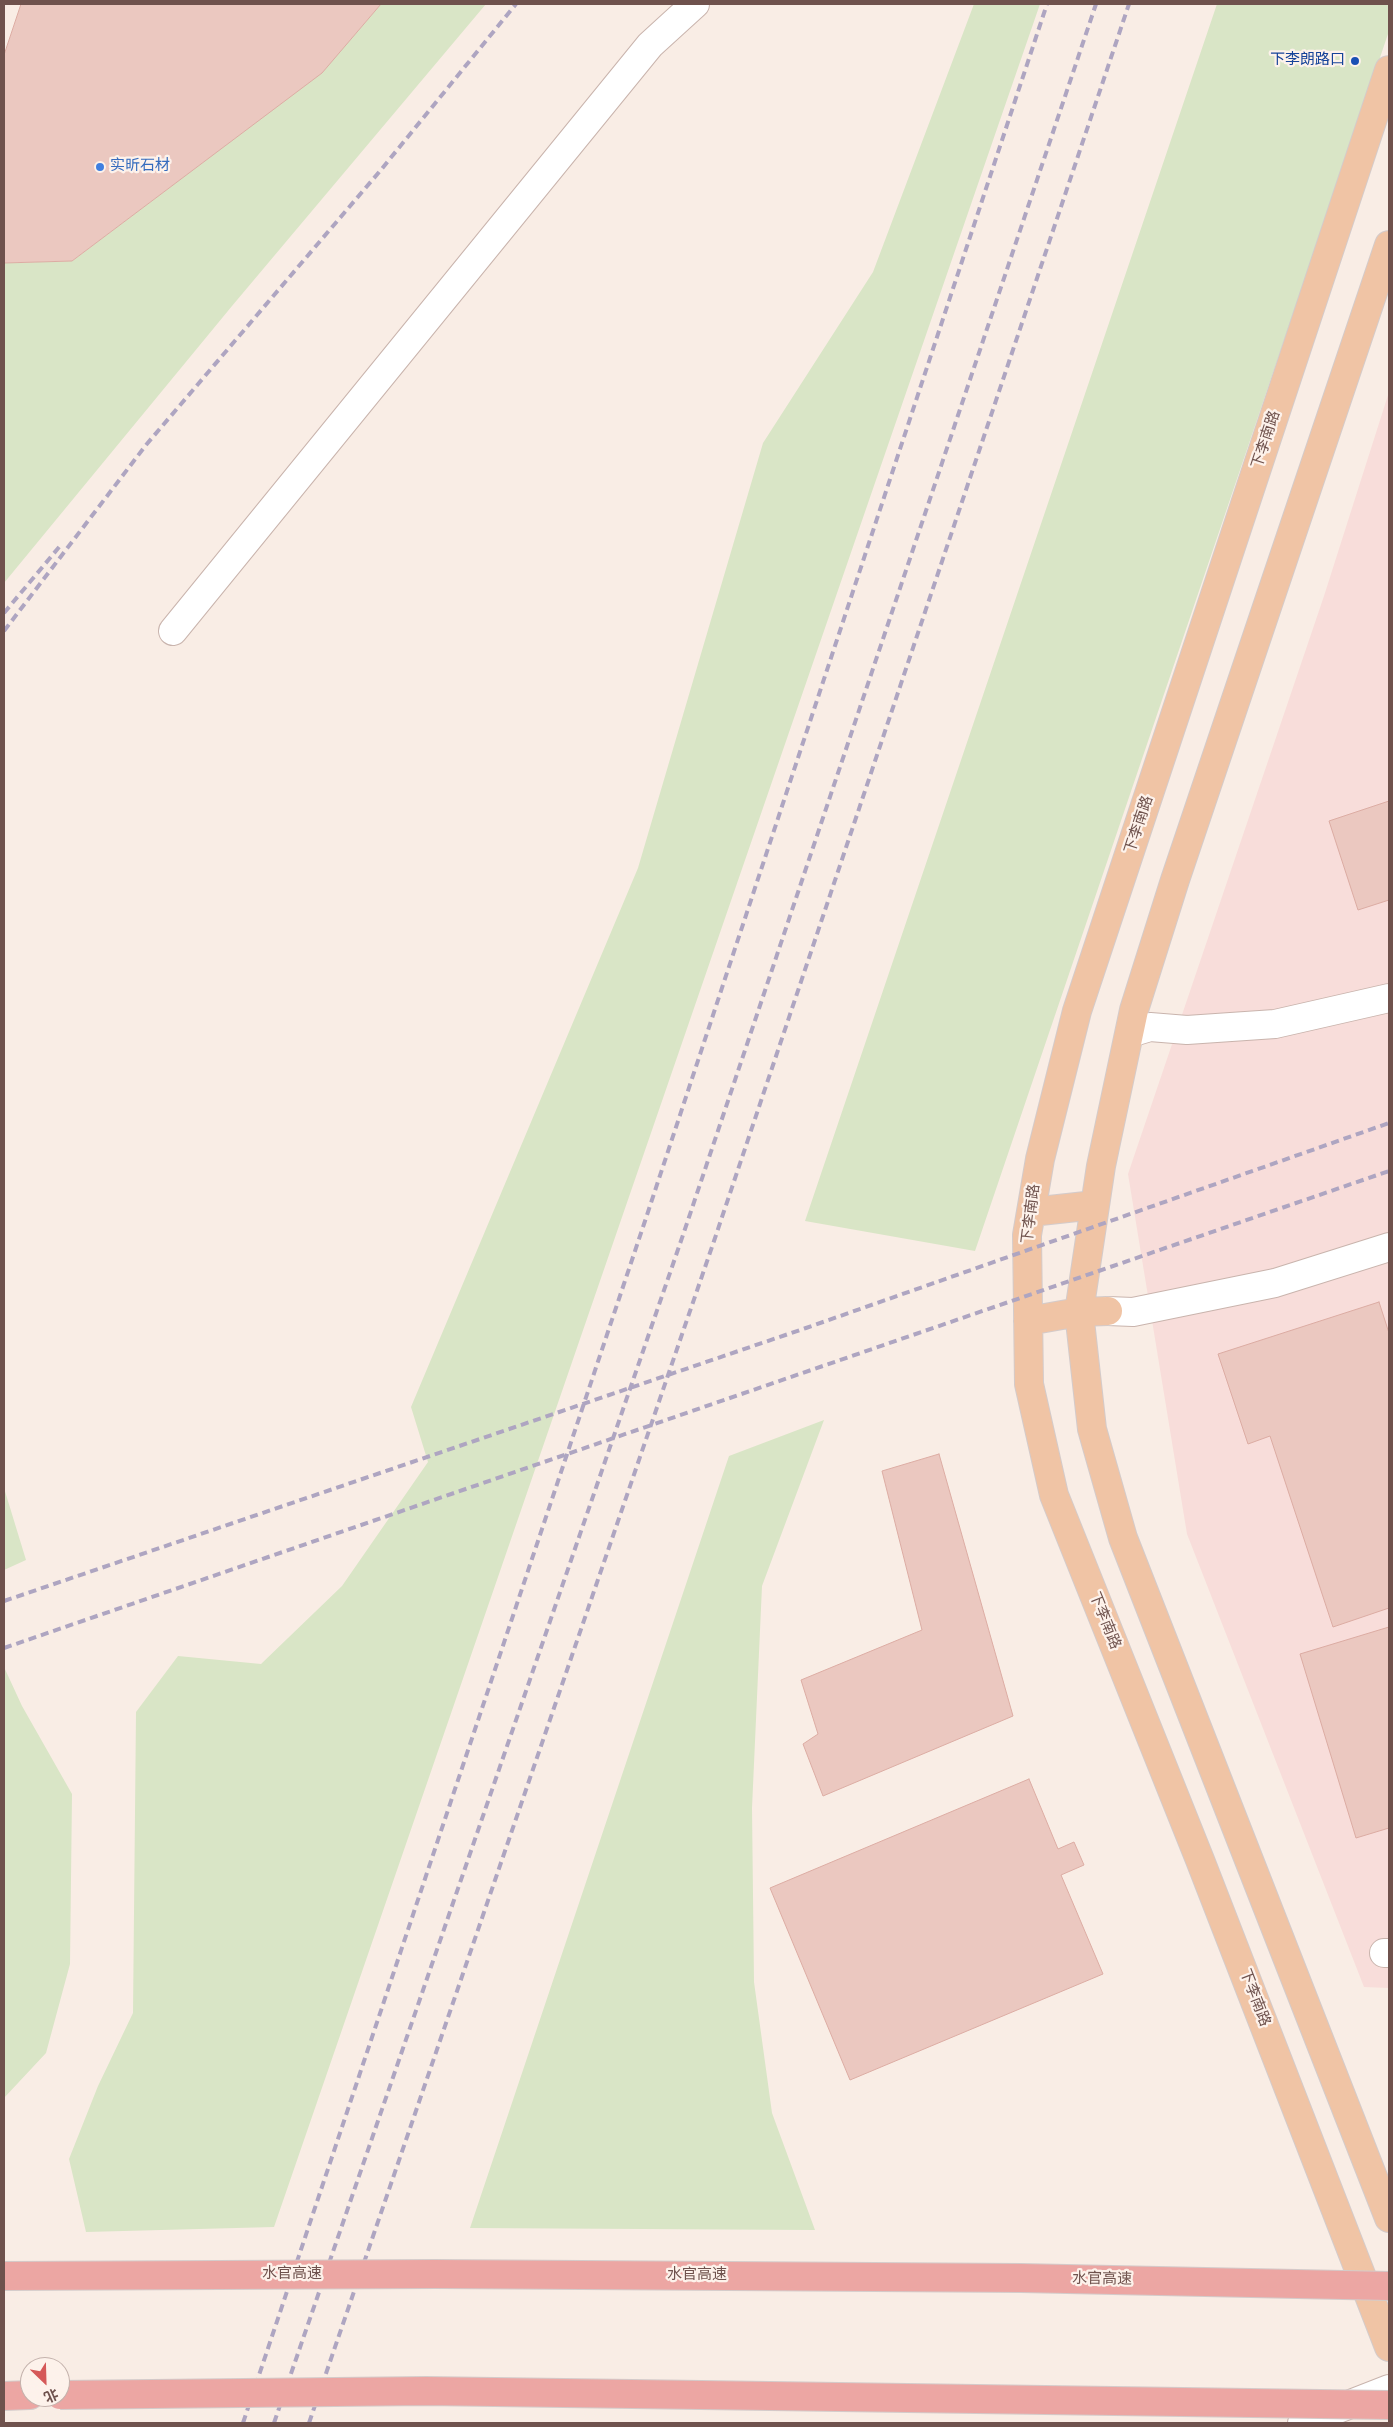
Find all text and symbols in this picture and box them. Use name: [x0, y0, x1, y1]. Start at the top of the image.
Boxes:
place label: 下李朗路口: [1270, 52, 1345, 70]
marker: 下李朗路口: [1349, 55, 1361, 67]
place label: 实昕石材: [110, 158, 170, 176]
marker: 实昕石材: [94, 161, 106, 173]
street label: 下李南路: [1249, 409, 1285, 471]
street label: 下李南路: [1122, 794, 1158, 856]
street label: 下李南路: [1019, 1183, 1045, 1245]
street label: 下李南路: [1084, 1590, 1124, 1652]
street label: 下李南路: [1235, 1967, 1273, 2029]
street label: 水官高速: [262, 2266, 322, 2284]
street label: 水官高速: [667, 2267, 727, 2285]
street label: 水官高速: [1072, 2270, 1132, 2290]
north arrow: [20, 2357, 70, 2407]
text: 北: [40, 2383, 61, 2407]

